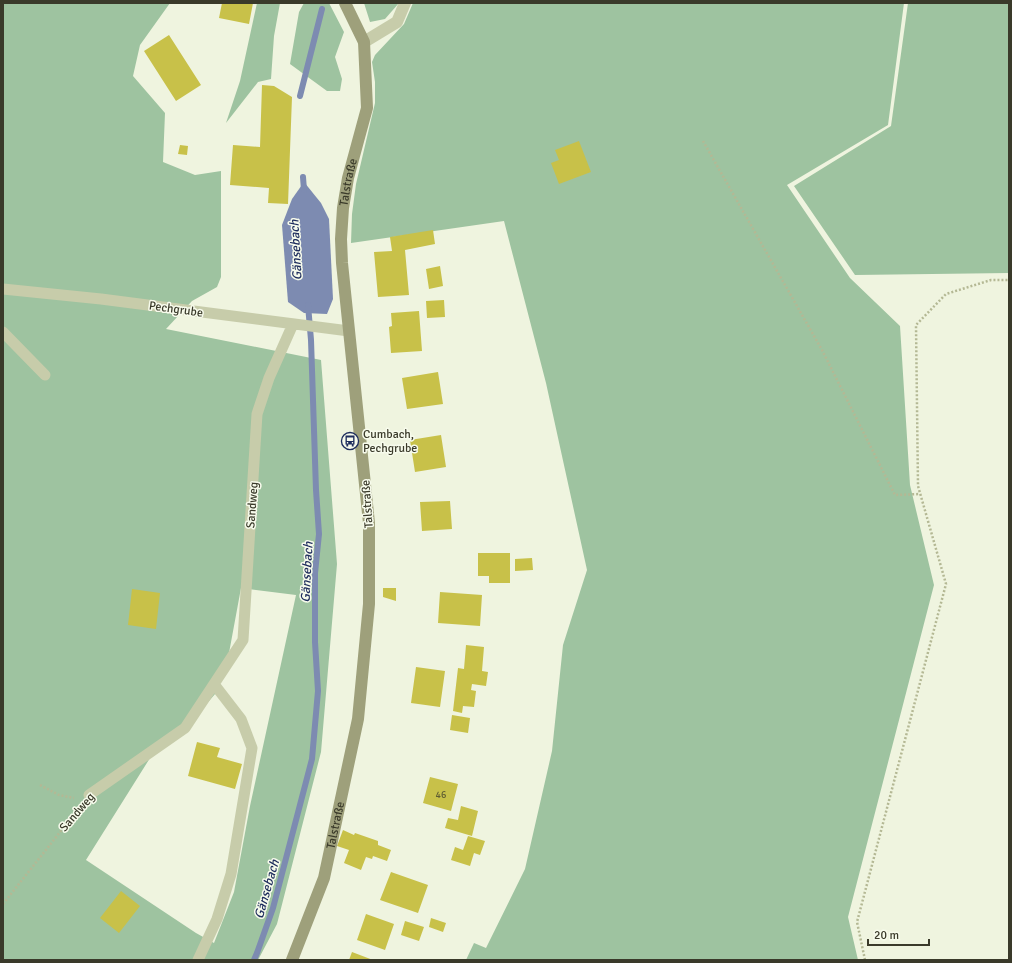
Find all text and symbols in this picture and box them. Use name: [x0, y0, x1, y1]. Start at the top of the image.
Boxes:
street label: Talstraße: [336, 157, 361, 207]
water label: Gänsebach: [286, 218, 306, 281]
street label: Pechgrube: [148, 298, 204, 321]
place label: Cumbach, Pechgrube: [363, 427, 417, 456]
bus stop icon: Cumbach, Pechgrube: [340, 431, 360, 451]
street label: Talstraße: [358, 479, 377, 528]
street label: Sandweg: [243, 481, 262, 529]
water label: Gänsebach: [297, 540, 317, 603]
house number: 46: [436, 789, 446, 801]
street label: Sandweg: [56, 790, 98, 835]
street label: Talstraße: [323, 800, 348, 850]
water label: Gänsebach: [251, 857, 283, 921]
scale bar: [868, 921, 929, 947]
text: 20 m: [874, 928, 899, 943]

